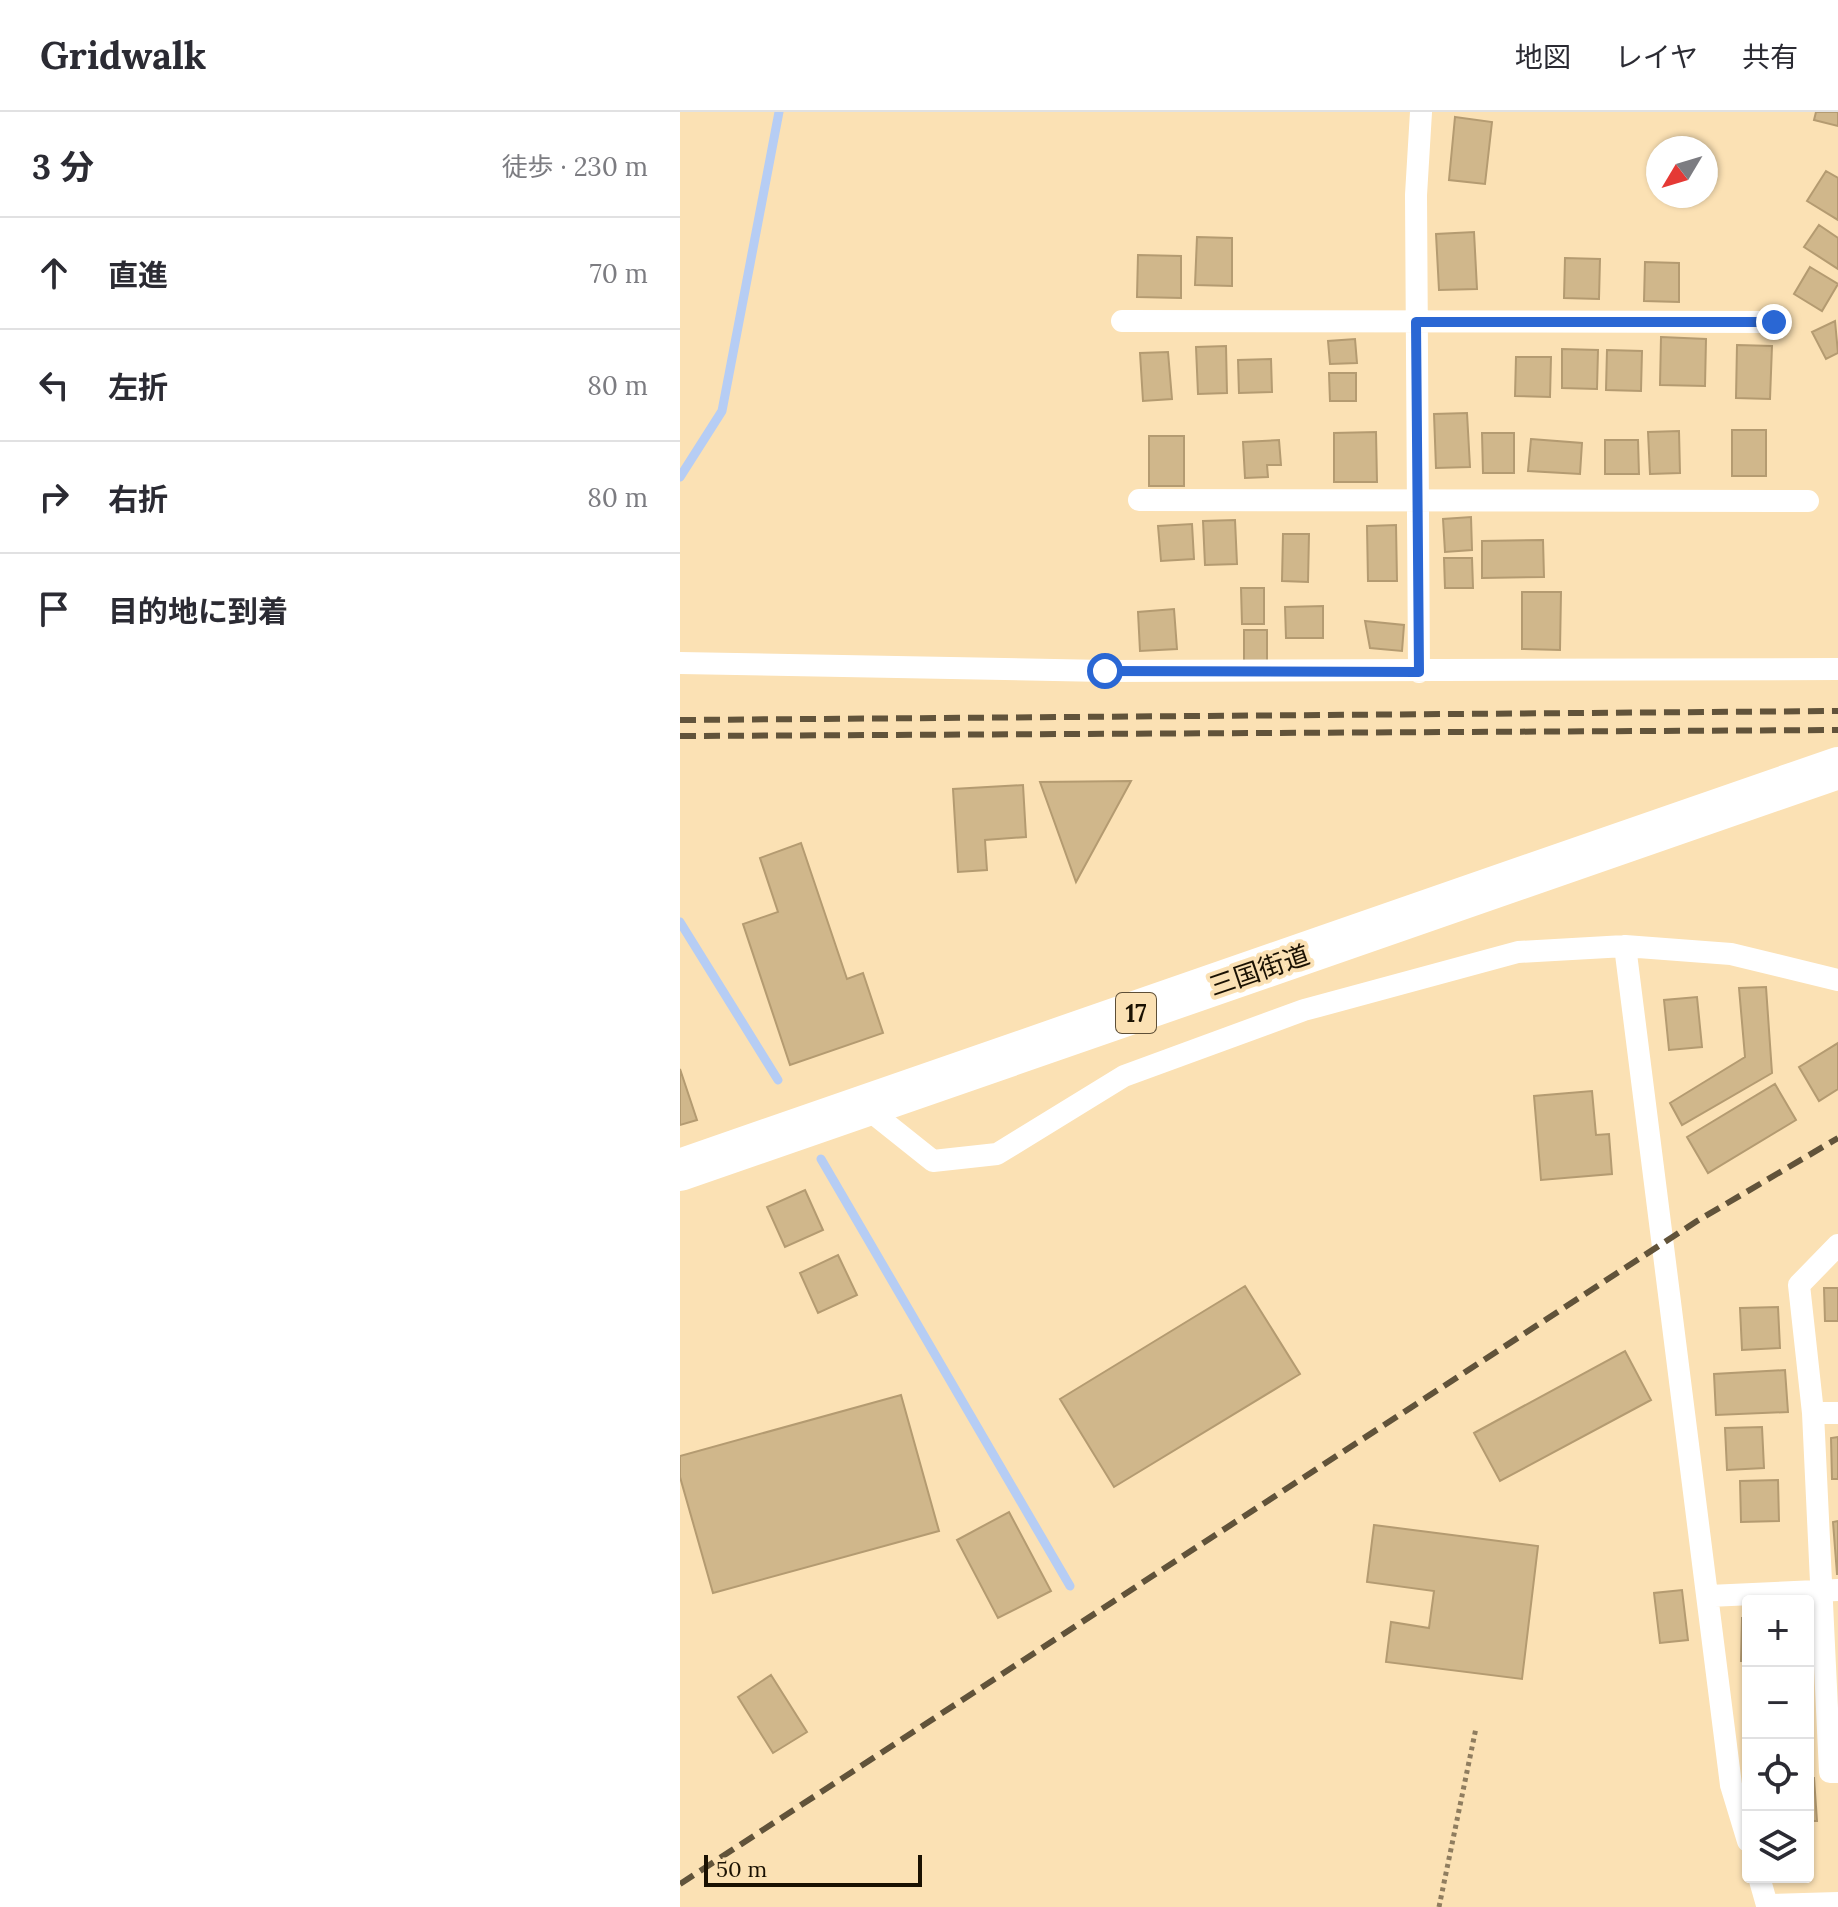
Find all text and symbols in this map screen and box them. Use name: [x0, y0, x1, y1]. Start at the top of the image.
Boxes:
text: Gridwalk: [40, 31, 206, 79]
text: 地図: [1515, 39, 1571, 75]
text: レイヤ: [1615, 39, 1698, 75]
text: 共有: [1742, 39, 1798, 75]
north arrow: [1646, 136, 1718, 208]
text: 3 分: [32, 145, 94, 188]
text: 徒歩 · 230 m: [502, 150, 648, 183]
icon: ahead: [32, 251, 76, 295]
text: 直進: [108, 256, 168, 294]
text: 70 m: [590, 257, 648, 290]
route end: [1756, 304, 1792, 340]
icon: left: [32, 363, 76, 407]
text: 左折: [108, 368, 168, 406]
text: 80 m: [587, 369, 648, 402]
icon: right: [32, 475, 76, 519]
text: 右折: [108, 480, 168, 518]
text: 80 m: [587, 481, 648, 514]
icon: arrive: [32, 587, 76, 631]
text: 目的地に到着: [108, 592, 288, 630]
route start: [1087, 653, 1123, 689]
street label: 三国街道: [1204, 937, 1314, 1003]
road number: 17: [1116, 993, 1156, 1033]
map controls: [1742, 1595, 1814, 1883]
button: +: [1742, 1595, 1814, 1667]
button: −: [1742, 1667, 1814, 1739]
button: locate: [1742, 1739, 1814, 1811]
button: layers: [1742, 1811, 1814, 1883]
scale bar: [704, 1851, 922, 1887]
text: 50 m: [716, 1855, 767, 1883]

